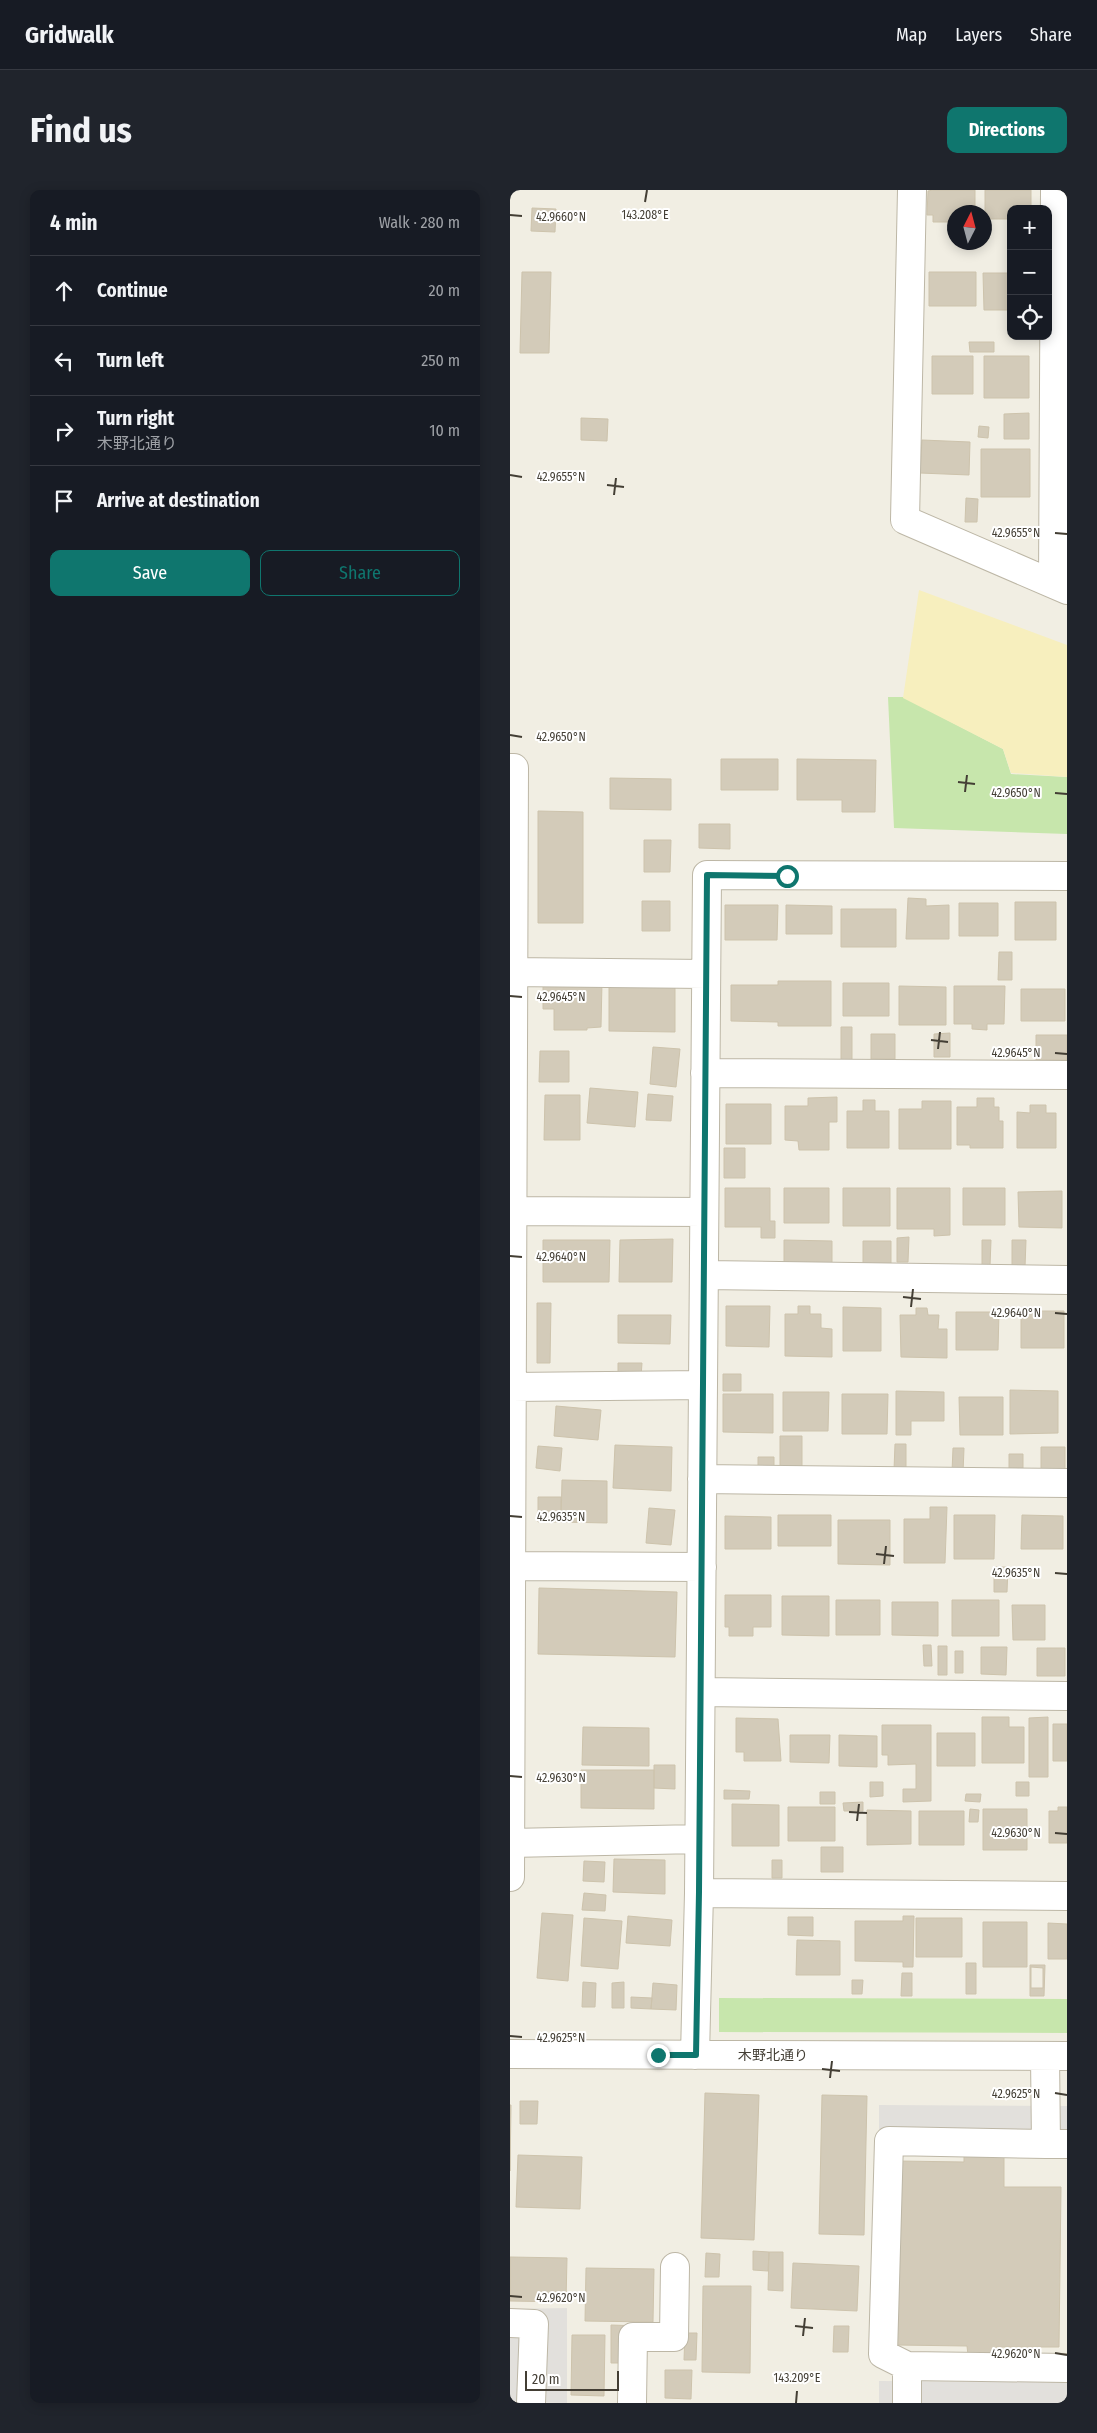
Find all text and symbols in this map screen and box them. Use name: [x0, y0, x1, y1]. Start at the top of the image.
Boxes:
text: Gridwalk: [25, 21, 114, 49]
text: Map: [896, 24, 927, 46]
text: Layers: [955, 24, 1002, 46]
text: Share: [1030, 24, 1072, 46]
button: Directions: [947, 107, 1067, 153]
text: Find us: [30, 109, 132, 151]
north arrow: [947, 205, 992, 250]
map controls: [1007, 205, 1052, 340]
button: +: [1007, 205, 1052, 250]
text: 143.208°E: [621, 208, 669, 222]
text: 4 min: [50, 210, 98, 236]
text: 42.9660°N: [536, 210, 586, 224]
text: Walk · 280 m: [379, 213, 460, 232]
button: −: [1007, 250, 1052, 295]
icon: ahead: [50, 277, 78, 305]
text: Continue: [97, 279, 168, 302]
text: 20 m: [429, 281, 460, 300]
button: locate: [1007, 295, 1052, 340]
icon: left: [50, 347, 78, 375]
text: Turn left: [97, 349, 164, 372]
text: 250 m: [421, 351, 460, 370]
text: Turn right: [97, 407, 174, 430]
icon: right: [50, 417, 78, 445]
text: 10 m: [429, 421, 460, 440]
text: 木野北通り: [97, 434, 177, 453]
text: 42.9655°N: [537, 470, 585, 484]
icon: arrive: [50, 487, 78, 515]
text: Arrive at destination: [97, 489, 260, 512]
text: 42.9655°N: [992, 526, 1040, 540]
button: Save: [50, 550, 250, 596]
button: Share: [260, 550, 460, 596]
text: 42.9650°N: [536, 730, 586, 744]
text: 42.9650°N: [991, 786, 1041, 800]
route start: [776, 865, 799, 888]
text: 42.9645°N: [537, 990, 585, 1004]
text: 42.9645°N: [992, 1046, 1040, 1060]
text: 42.9640°N: [536, 1250, 586, 1264]
text: 42.9640°N: [991, 1306, 1041, 1320]
text: 42.9635°N: [537, 1510, 585, 1524]
text: 42.9635°N: [992, 1566, 1040, 1580]
text: 42.9630°N: [536, 1771, 586, 1785]
text: 42.9630°N: [991, 1826, 1041, 1840]
text: 42.9625°N: [537, 2031, 585, 2045]
route end: [647, 2044, 670, 2067]
street label: 木野北通り: [738, 2047, 808, 2064]
text: 42.9625°N: [992, 2087, 1040, 2101]
text: 42.9620°N: [536, 2291, 586, 2305]
text: 42.9620°N: [991, 2347, 1041, 2361]
scale bar: [525, 2368, 619, 2391]
text: 20 m: [532, 2371, 560, 2388]
text: 143.209°E: [774, 2371, 821, 2385]

